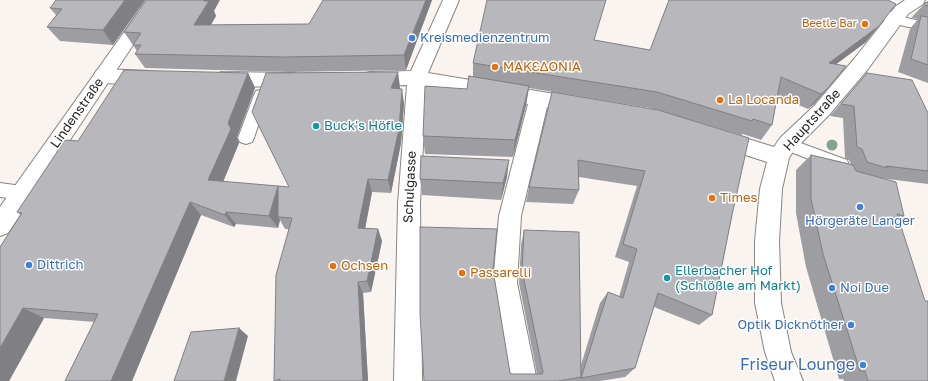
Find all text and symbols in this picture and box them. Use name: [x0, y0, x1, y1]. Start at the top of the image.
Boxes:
place label: Beetle Bar: [802, 17, 857, 31]
marker: Beetle Bar: [860, 19, 870, 29]
place label: Kreismedienzentrum: [420, 30, 550, 46]
marker: Kreismedienzentrum: [407, 33, 417, 43]
place label: MAKƐΔONIA: [503, 59, 581, 75]
marker: MAKƐΔONIA: [490, 62, 500, 72]
street label: Lindenstraße: [47, 75, 107, 151]
street label: Hauptstraße: [780, 86, 844, 154]
place label: La Locanda: [728, 92, 799, 108]
marker: La Locanda: [715, 95, 725, 105]
place label: Buck's Höfle: [324, 118, 402, 134]
marker: Buck's Höfle: [311, 121, 321, 131]
street label: Schulgasse: [400, 151, 420, 223]
place label: Times: [720, 190, 757, 206]
marker: Times: [707, 193, 717, 203]
marker: Hörgeräte Langer: [855, 202, 865, 212]
place label: Hörgeräte Langer: [805, 213, 915, 229]
place label: Dittrich: [37, 257, 83, 273]
place label: Ochsen: [341, 258, 388, 274]
marker: Dittrich: [24, 260, 34, 270]
marker: Ochsen: [328, 261, 338, 271]
place label: Ellerbacher Hof (Schlößle am Markt): [675, 263, 801, 294]
place label: Passarelli: [470, 265, 531, 281]
marker: Passarelli: [457, 268, 467, 278]
marker: Ellerbacher Hof (Schlößle am Markt): [662, 273, 672, 283]
place label: Noi Due: [840, 280, 889, 296]
marker: Noi Due: [827, 283, 837, 293]
place label: Optik Dicknöther: [737, 317, 843, 333]
marker: Optik Dicknöther: [846, 320, 856, 330]
place label: Friseur Lounge: [740, 355, 855, 375]
marker: Friseur Lounge: [858, 360, 868, 370]

